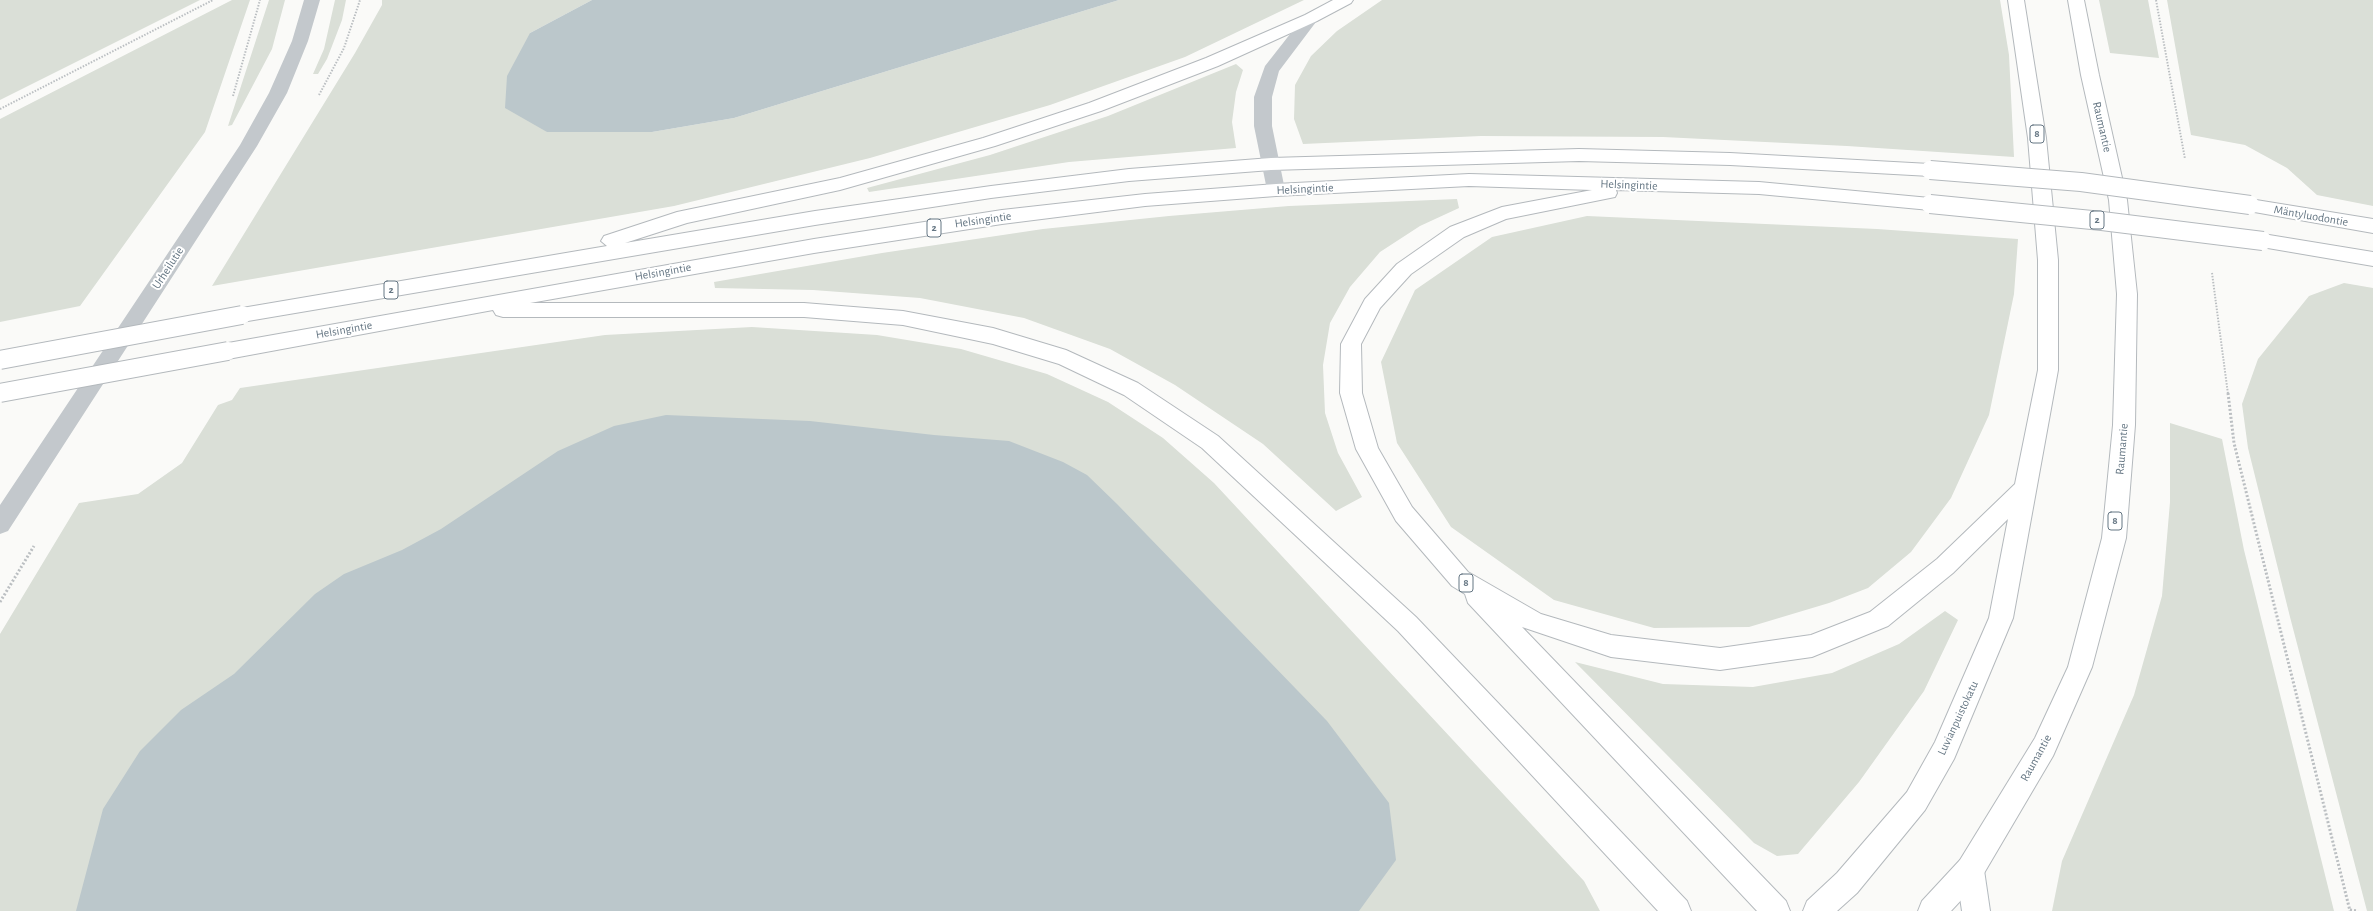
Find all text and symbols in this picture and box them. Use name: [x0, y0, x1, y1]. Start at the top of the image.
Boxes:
street label: Raumantie: [2089, 100, 2115, 154]
road number: 8: [2030, 125, 2044, 143]
street label: Helsingintie: [1600, 177, 1658, 193]
street label: Helsingintie: [1276, 180, 1334, 198]
street label: Mäntyluodontie: [2273, 202, 2349, 230]
street label: Helsingintie: [954, 209, 1012, 231]
road number: 2: [2090, 211, 2104, 229]
road number: 2: [927, 219, 941, 237]
street label: Urheilutie: [149, 244, 187, 292]
street label: Helsingintie: [634, 260, 692, 284]
road number: 2: [384, 281, 398, 299]
street label: Helsingintie: [315, 318, 373, 342]
street label: Raumantie: [2113, 423, 2131, 475]
road number: 8: [2108, 512, 2122, 530]
road number: 8: [1459, 574, 1473, 592]
street label: Luvianpuistokatu: [1934, 679, 1982, 757]
street label: Raumantie: [2017, 732, 2055, 784]

